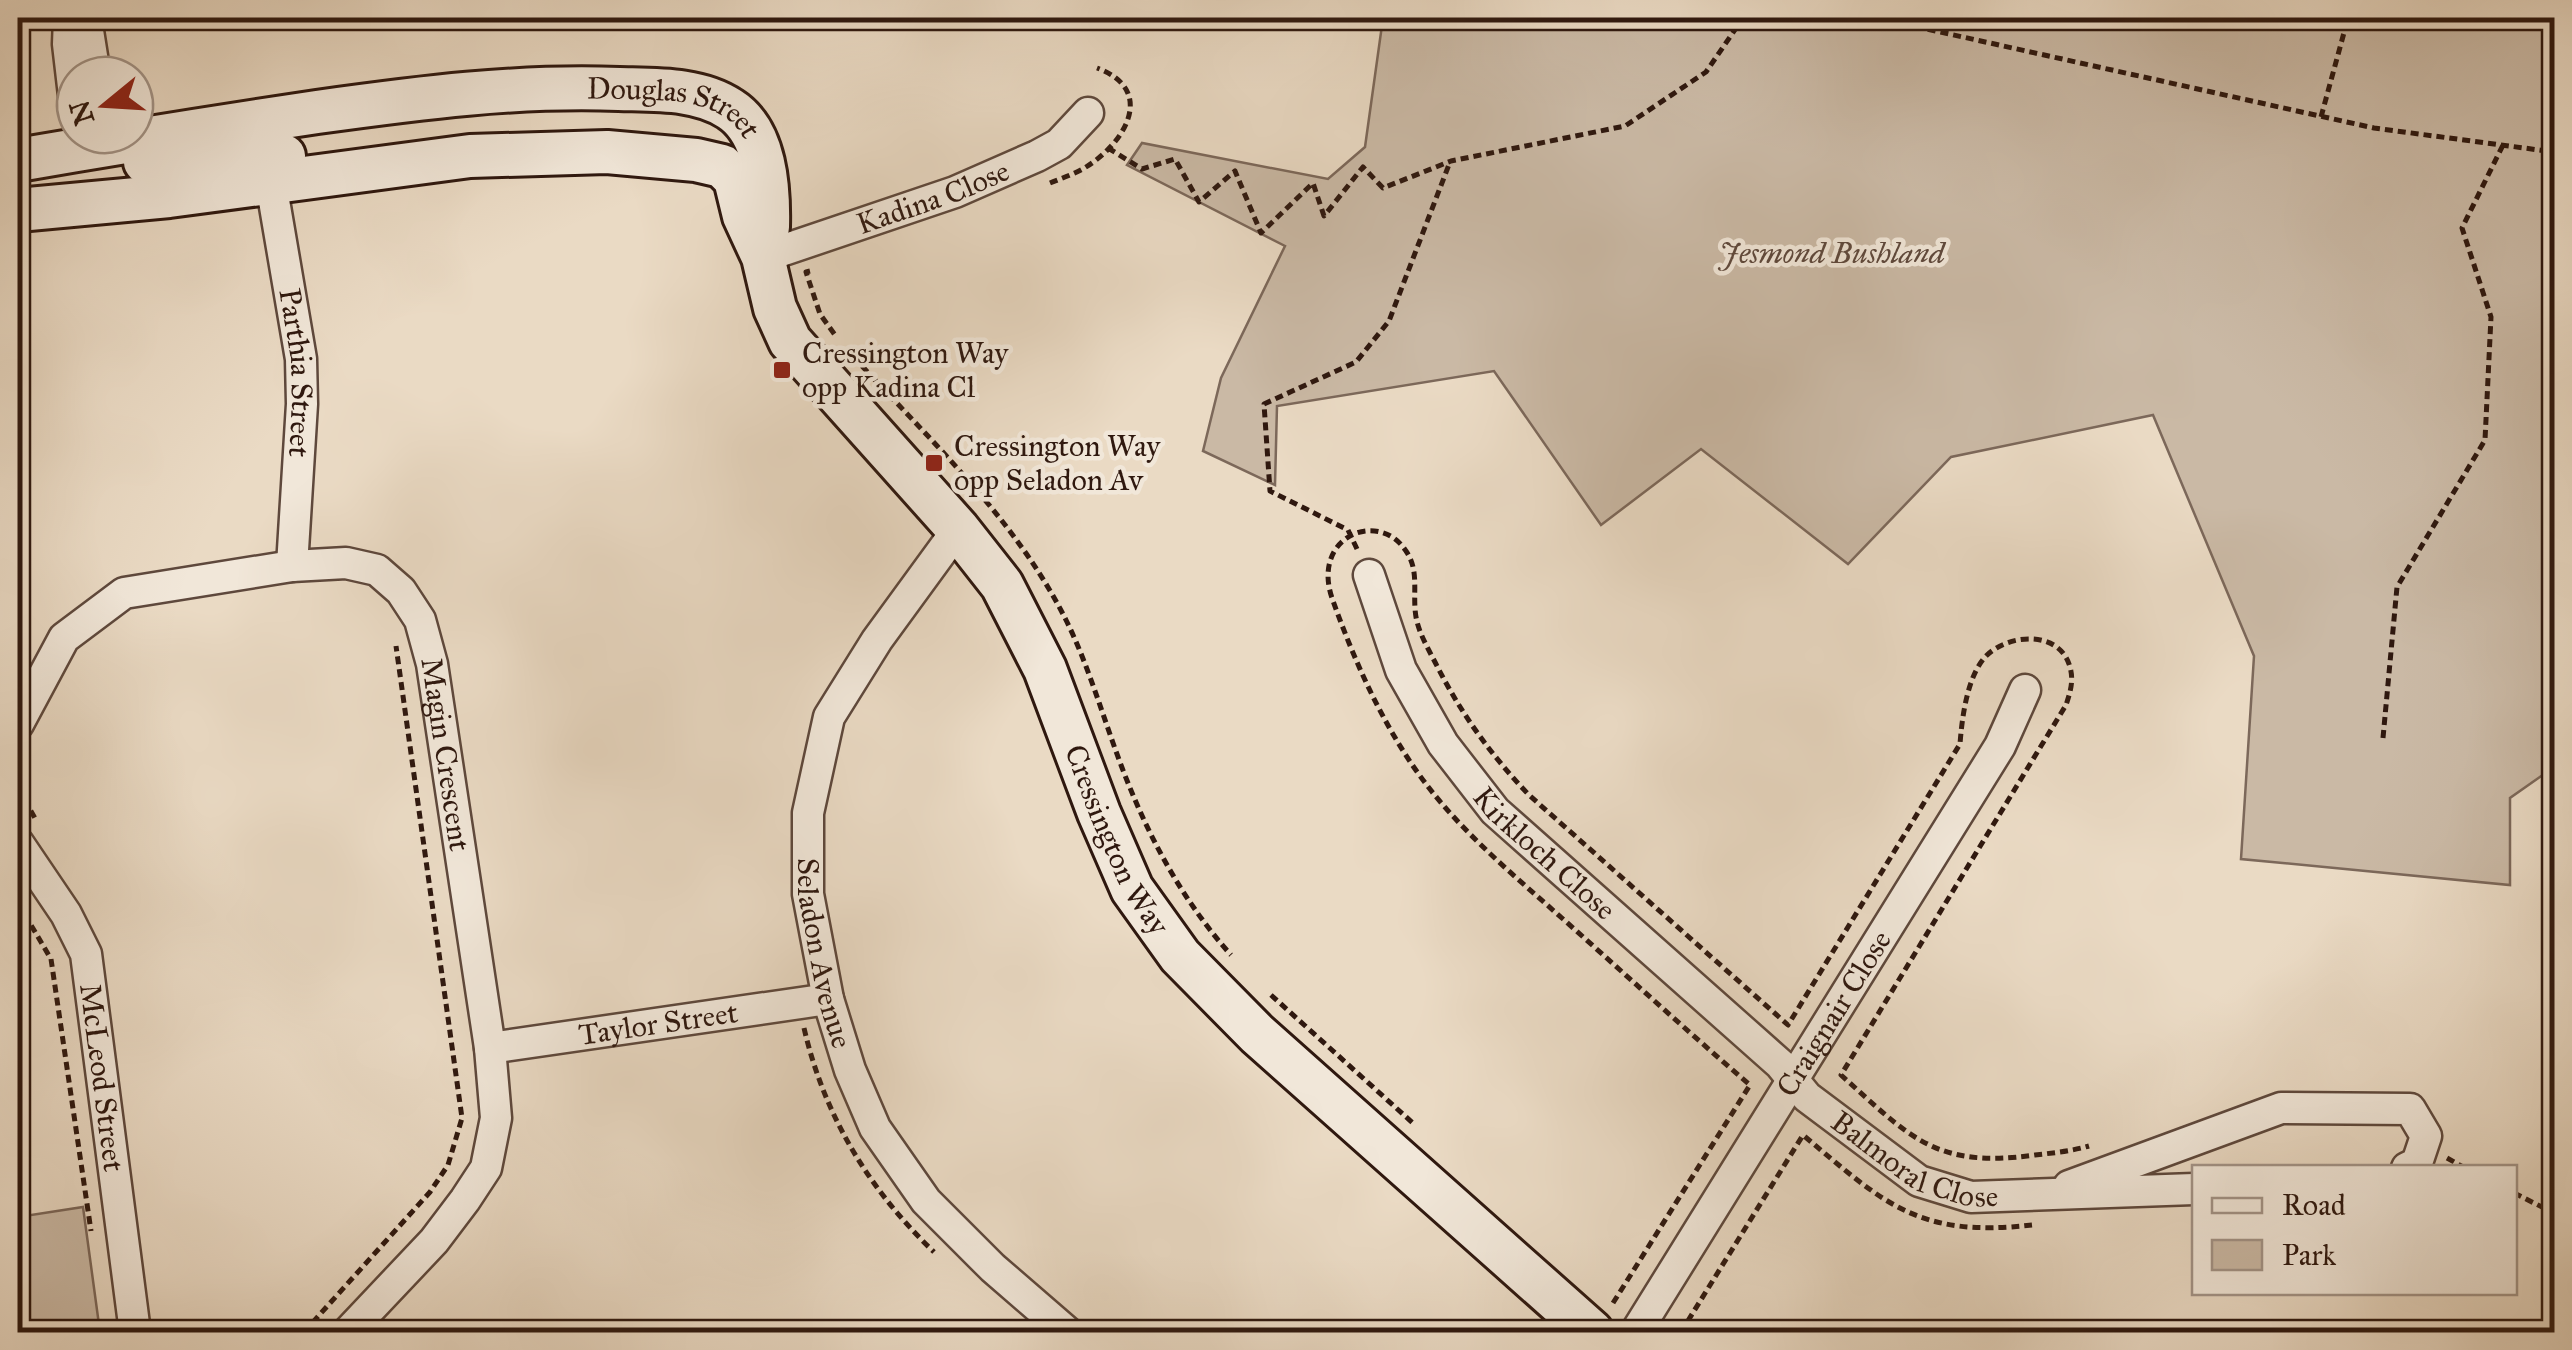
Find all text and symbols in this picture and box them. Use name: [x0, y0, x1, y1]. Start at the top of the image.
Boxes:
north arrow: [55, 55, 155, 155]
street label: Douglas Street: [587, 70, 769, 145]
text: N: [61, 96, 102, 129]
street label: Kadina Close: [852, 153, 1015, 242]
park label: Jesmond Bushland: [1717, 235, 1947, 271]
street label: Parthia Street: [271, 286, 320, 459]
place label: Cressington Way opp Kadina Cl: [802, 335, 1009, 405]
marker: Cressington Way opp Kadina Cl: [771, 359, 793, 381]
place label: Cressington Way opp Seladon Av: [954, 428, 1161, 498]
marker: Cressington Way opp Seladon Av: [923, 452, 945, 474]
street label: Magin Crescent: [413, 655, 478, 854]
street label: Cressington Way: [1057, 740, 1178, 943]
street label: Kirkloch Close: [1465, 780, 1623, 928]
street label: Seladon Avenue: [790, 858, 860, 1053]
street label: Craignair Close: [1769, 924, 1899, 1103]
street label: McLeod Street: [72, 981, 132, 1174]
street label: Taylor Street: [576, 994, 741, 1053]
street label: Balmoral Close: [1824, 1103, 1999, 1215]
legend: [2192, 1165, 2517, 1295]
text: Road: [2282, 1187, 2346, 1223]
text: Park: [2282, 1237, 2336, 1273]

